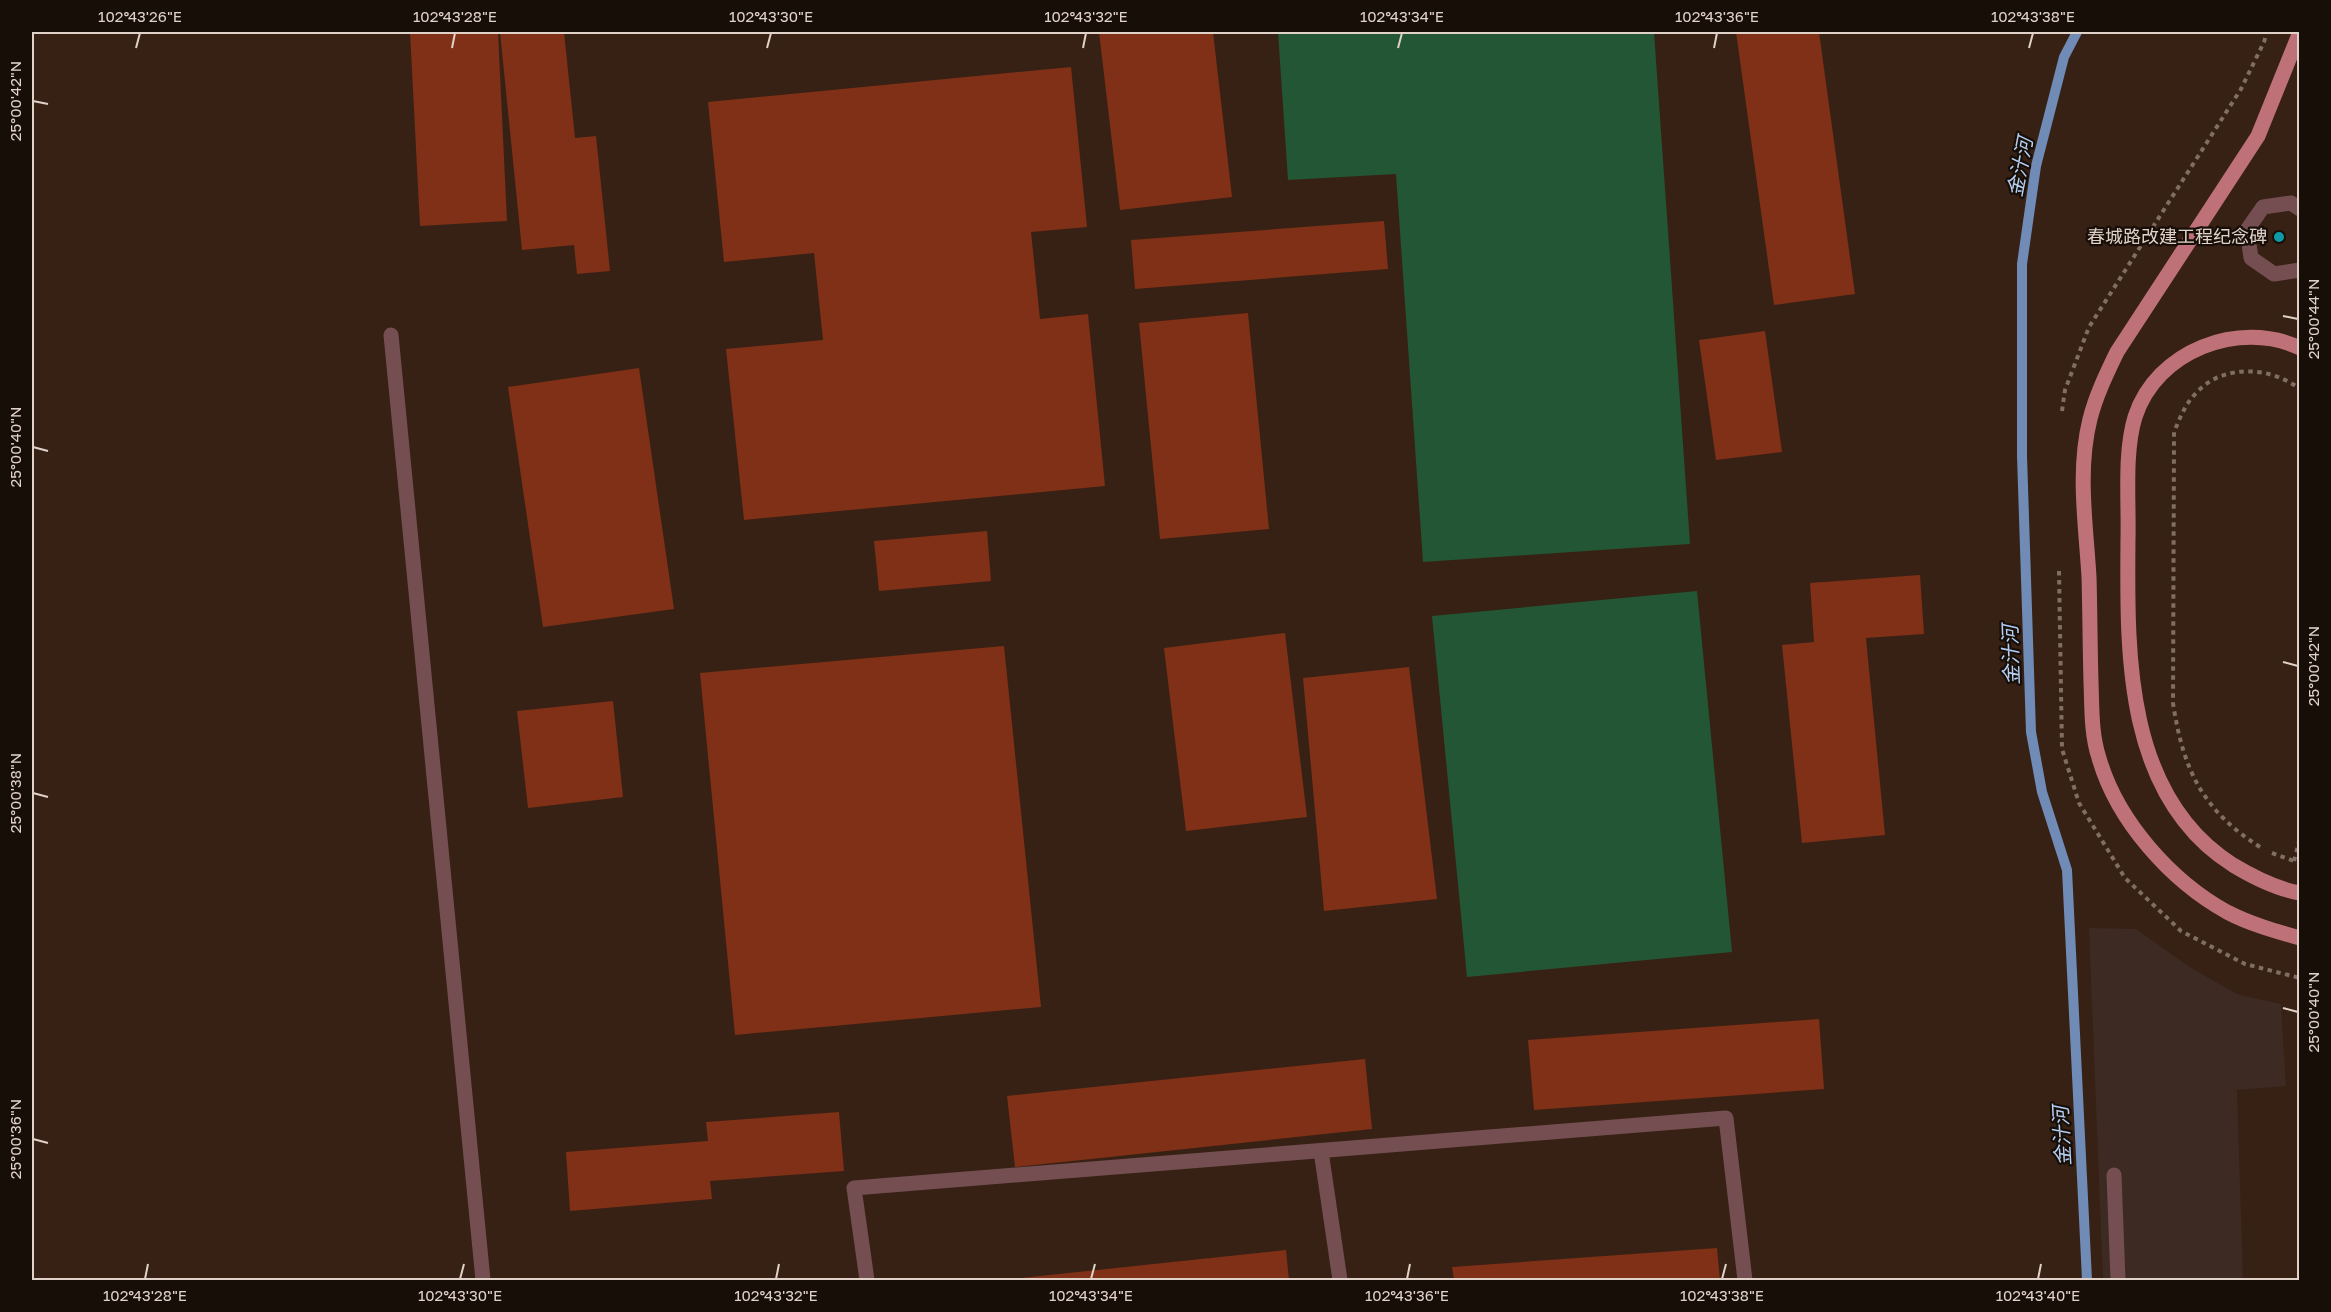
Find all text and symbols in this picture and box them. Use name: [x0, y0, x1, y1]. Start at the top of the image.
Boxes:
text: 102°43'26"E: [98, 7, 182, 25]
text: 102°43'28"E: [413, 7, 497, 25]
text: 102°43'30"E: [729, 7, 813, 25]
text: 102°43'32"E: [1044, 7, 1128, 25]
text: 102°43'34"E: [1360, 7, 1444, 25]
text: 102°43'36"E: [1675, 7, 1759, 25]
text: 102°43'38"E: [1991, 7, 2075, 25]
text: 25°00'42"N: [6, 61, 24, 141]
water label: 金汁河: [2002, 131, 2037, 199]
place label: 春城路改建工程纪念碑: [2087, 225, 2267, 247]
marker: 春城路改建工程纪念碑: [2272, 230, 2286, 244]
text: 25°00'44"N: [2304, 279, 2322, 359]
text: 25°00'40"N: [6, 407, 24, 487]
water label: 金汁河: [1997, 621, 2023, 685]
text: 25°00'42"N: [2304, 626, 2322, 706]
text: 25°00'38"N: [6, 753, 24, 833]
text: 25°00'40"N: [2304, 972, 2322, 1052]
text: 25°00'36"N: [6, 1099, 24, 1179]
water label: 金汁河: [2047, 1101, 2075, 1167]
text: 102°43'28"E: [103, 1286, 187, 1304]
text: 102°43'30"E: [418, 1286, 502, 1304]
text: 102°43'32"E: [734, 1286, 818, 1304]
text: 102°43'34"E: [1049, 1286, 1133, 1304]
text: 102°43'36"E: [1365, 1286, 1449, 1304]
text: 102°43'38"E: [1680, 1286, 1764, 1304]
text: 102°43'40"E: [1996, 1286, 2080, 1304]

